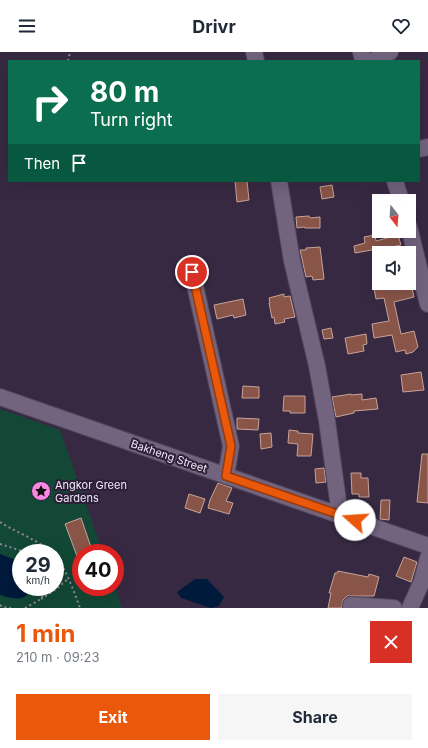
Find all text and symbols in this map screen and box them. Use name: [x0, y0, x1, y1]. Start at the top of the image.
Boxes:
icon: menu: [16, 15, 38, 37]
icon: heart: [390, 15, 412, 37]
text: Drivr: [192, 16, 236, 37]
text: 80 m: [90, 75, 159, 109]
icon: right: [24, 76, 76, 128]
text: Turn right: [90, 109, 173, 130]
icon: arrive: [68, 152, 90, 174]
text: Then: [24, 154, 60, 173]
north arrow: [372, 194, 416, 238]
map controls: [372, 194, 416, 290]
button: sound: [372, 246, 416, 290]
pin: [175, 255, 209, 289]
icon: arrive: [181, 261, 203, 283]
street label: Bakheng Street: [129, 436, 209, 476]
place label: Angkor Green Gardens: [55, 478, 127, 505]
place icon: Angkor Green Gardens: [30, 480, 52, 502]
position arrow: [334, 499, 376, 541]
speed limit sign: 40: [72, 544, 124, 596]
text: 29: [25, 553, 51, 577]
text: km/h: [26, 574, 50, 586]
text: 1 min: [16, 619, 75, 648]
button: close: [370, 621, 412, 663]
text: 210 m · 09:23: [16, 649, 99, 665]
button: Exit: [16, 694, 210, 740]
button: Share: [218, 694, 412, 740]

